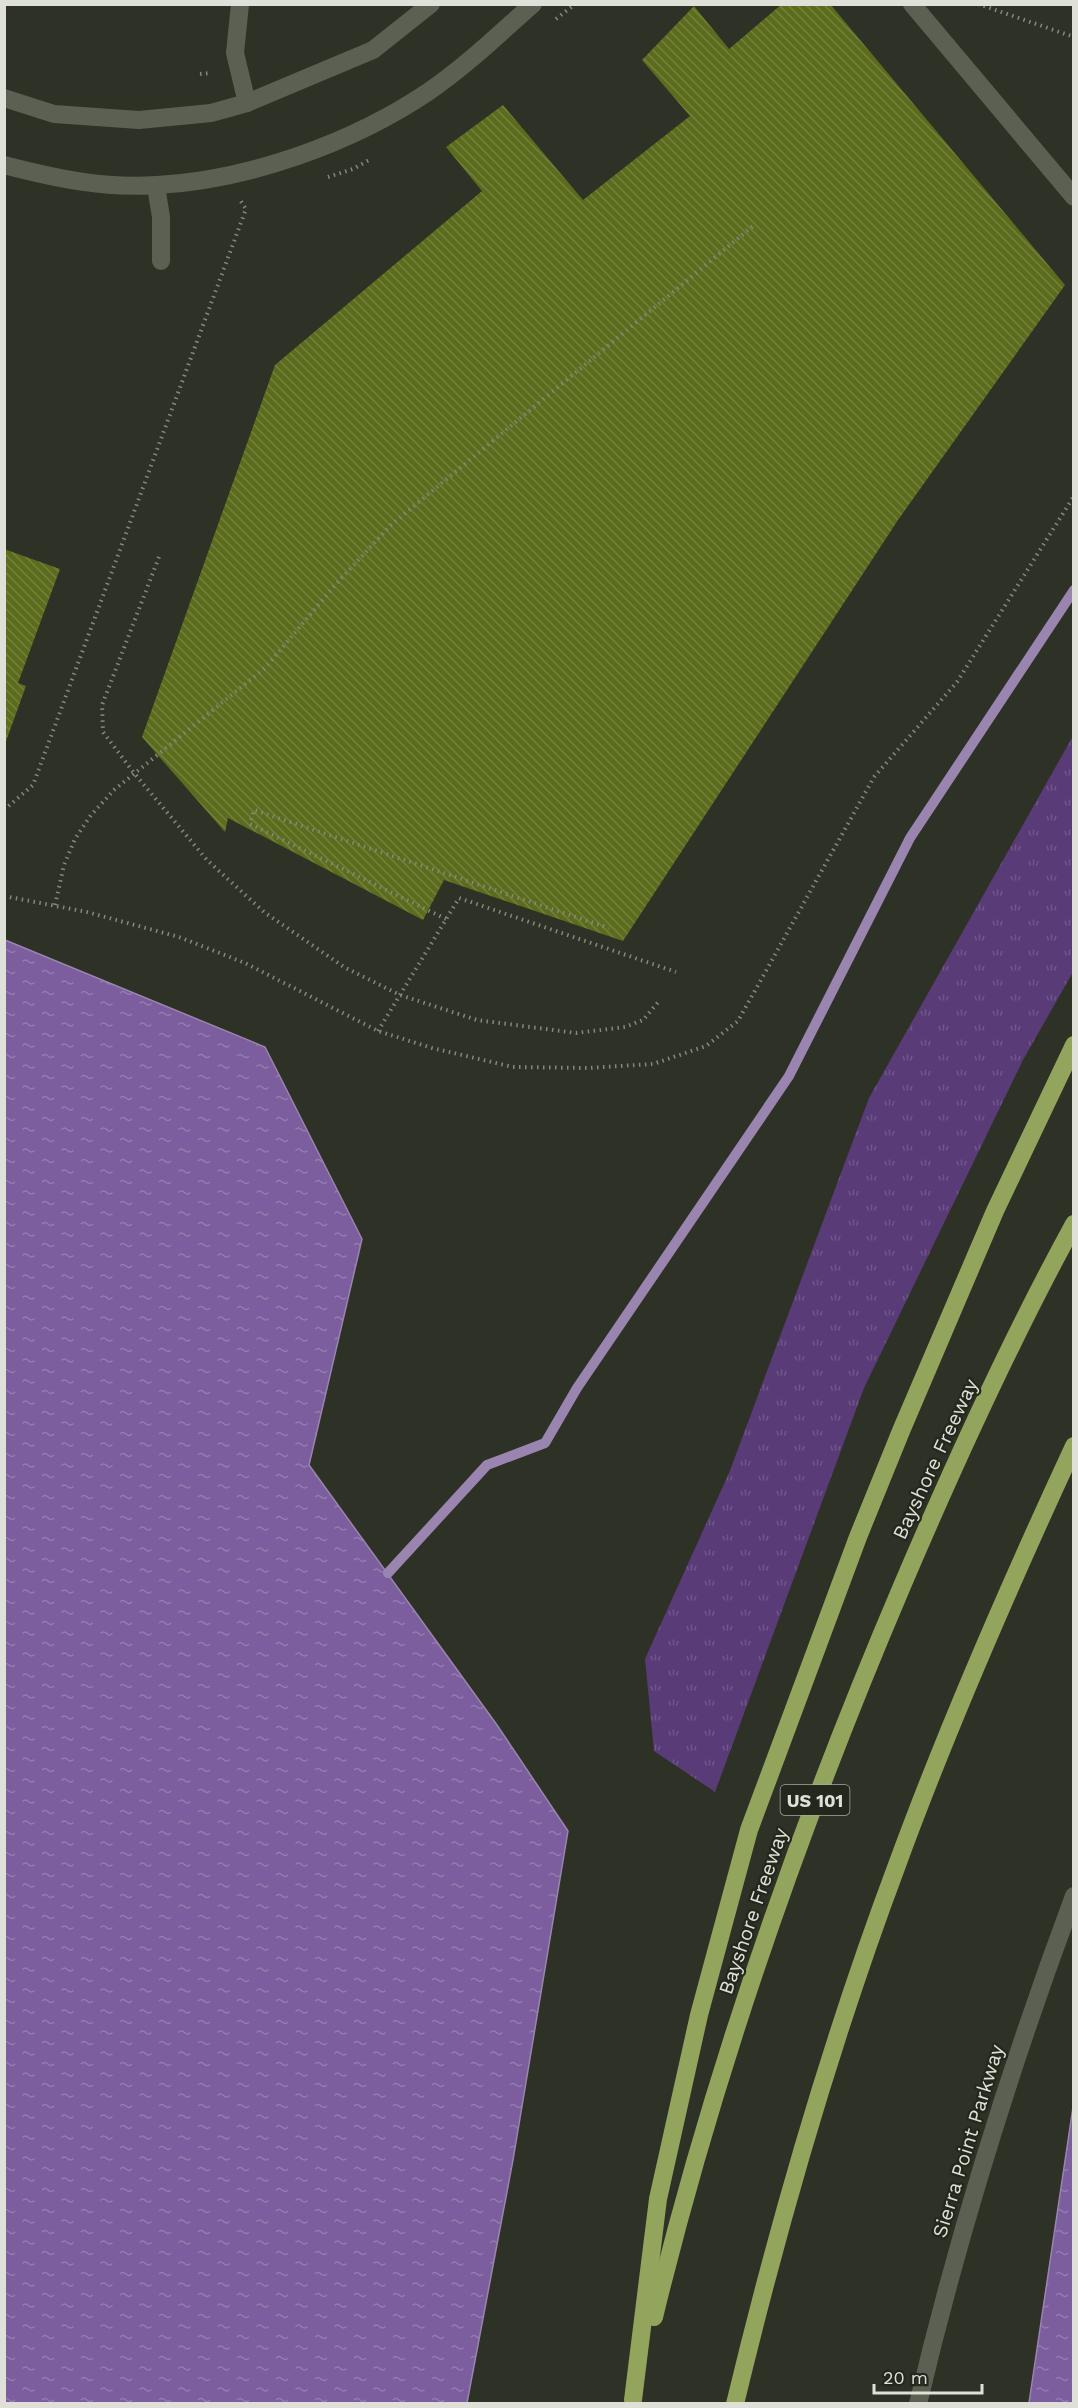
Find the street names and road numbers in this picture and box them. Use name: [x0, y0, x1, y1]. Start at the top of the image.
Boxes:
street label: Bayshore Freeway: [887, 1374, 983, 1543]
road number: US 101: [780, 1785, 850, 1815]
street label: Bayshore Freeway: [713, 1824, 793, 1997]
street label: Sierra Point Parkway: [927, 2041, 1009, 2240]

